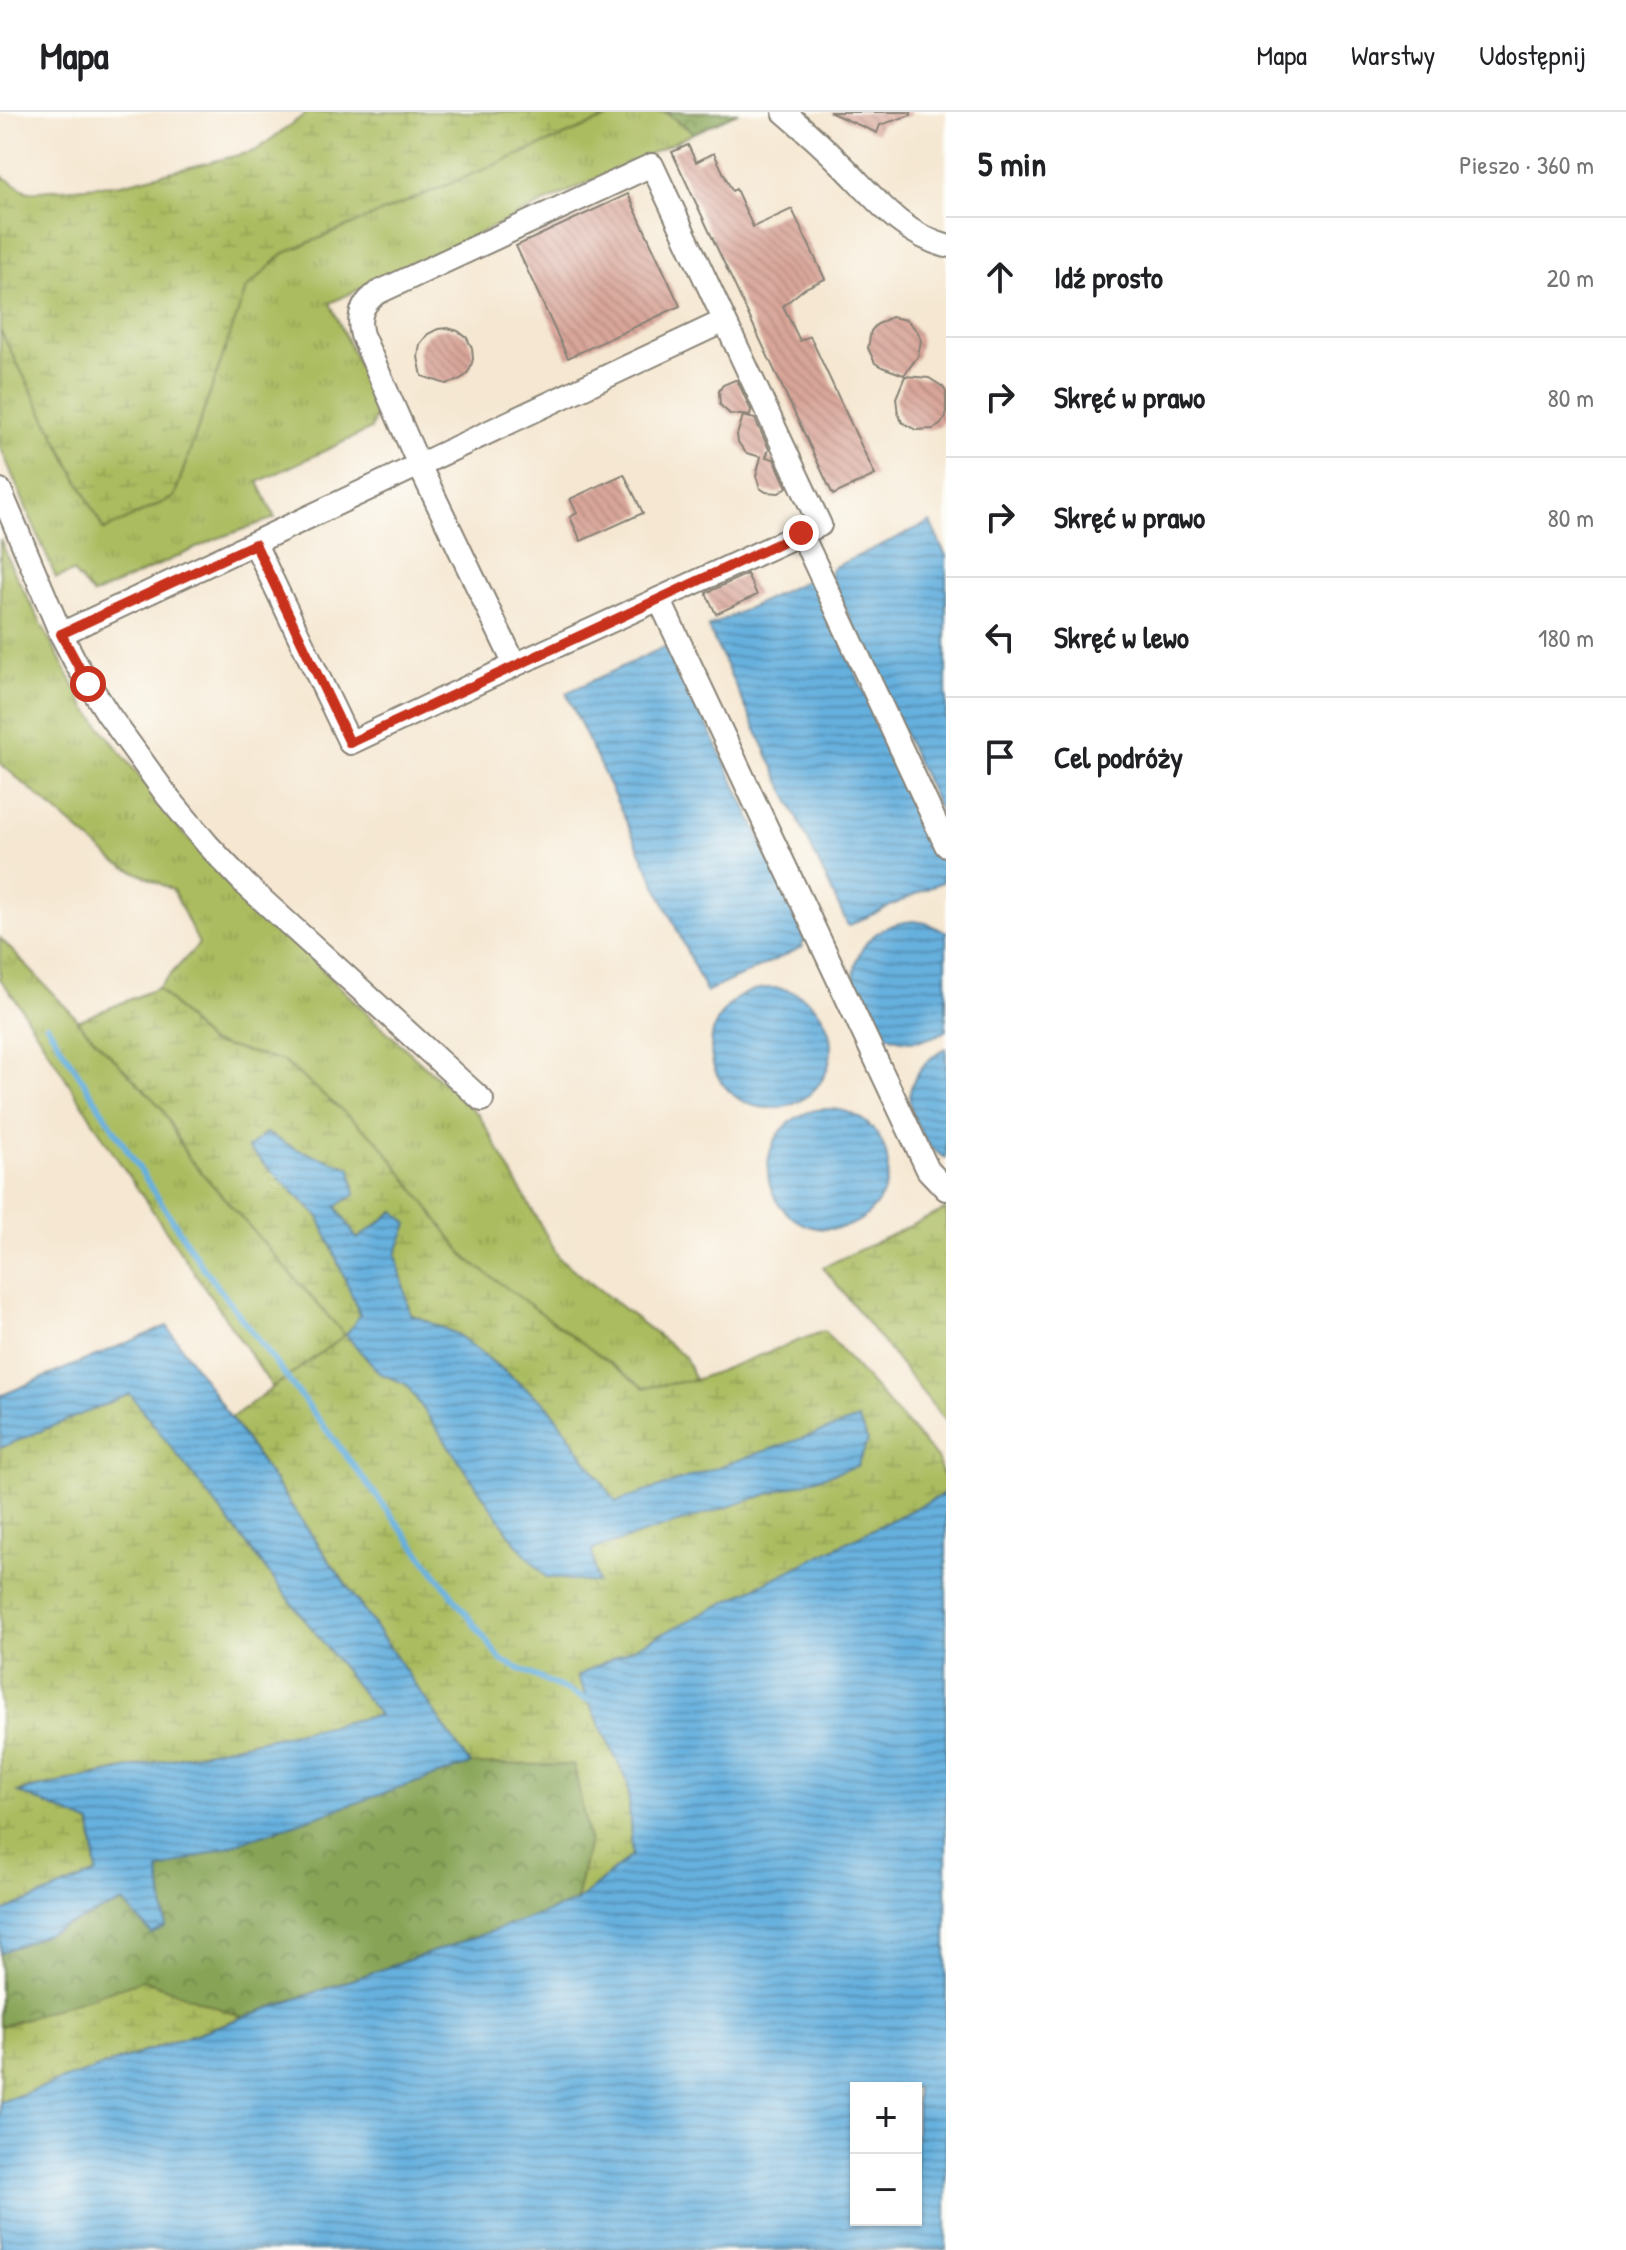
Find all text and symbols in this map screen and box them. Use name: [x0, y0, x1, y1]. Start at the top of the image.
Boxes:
text: Mapa: [40, 29, 109, 81]
text: Mapa: [1257, 36, 1307, 74]
text: Warstwy: [1351, 36, 1435, 74]
text: Udostępnij: [1479, 36, 1586, 74]
text: 5 min: [978, 141, 1046, 187]
text: Pieszo · 360 m: [1459, 147, 1594, 182]
icon: ahead: [978, 255, 1022, 299]
text: Idź prosto: [1054, 257, 1163, 297]
text: 20 m: [1547, 260, 1594, 295]
icon: right: [978, 375, 1022, 419]
text: Skręć w prawo: [1054, 377, 1205, 417]
text: 80 m: [1547, 380, 1594, 415]
icon: right: [978, 495, 1022, 539]
text: Skręć w prawo: [1054, 497, 1205, 537]
text: 80 m: [1547, 500, 1594, 535]
route end: [783, 515, 819, 551]
icon: left: [978, 615, 1022, 659]
text: Skręć w lewo: [1054, 617, 1189, 657]
text: 180 m: [1538, 620, 1594, 655]
route start: [70, 666, 106, 702]
icon: arrive: [978, 735, 1022, 779]
text: Cel podróży: [1054, 737, 1183, 777]
map controls: [850, 2082, 922, 2226]
button: +: [850, 2082, 922, 2154]
button: −: [850, 2154, 922, 2226]

